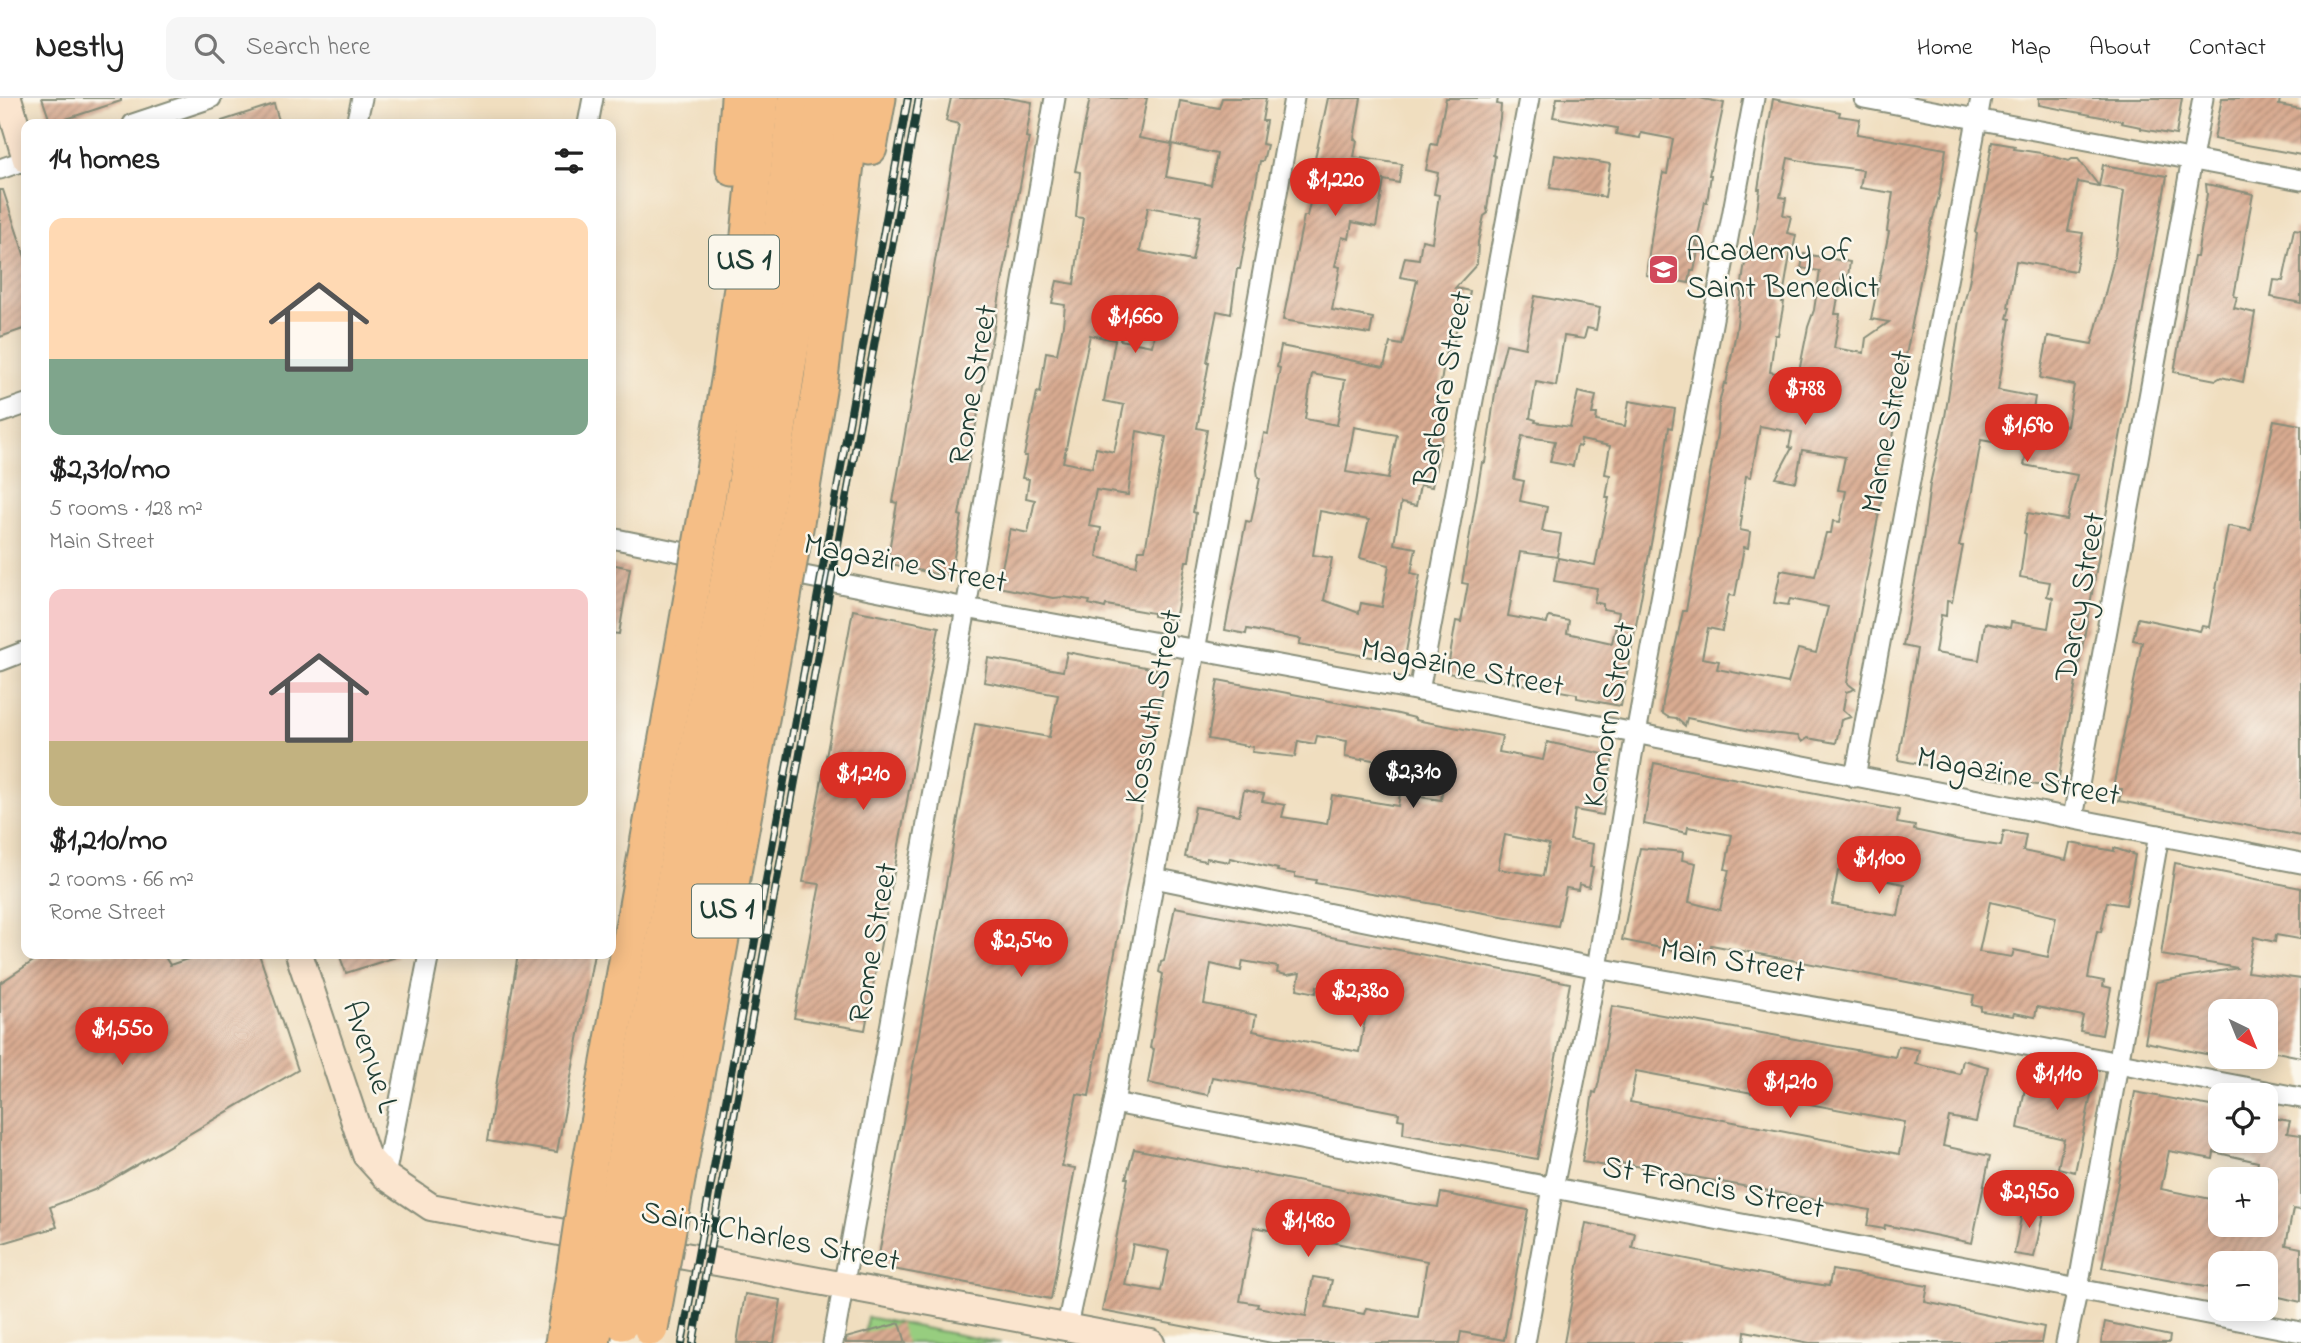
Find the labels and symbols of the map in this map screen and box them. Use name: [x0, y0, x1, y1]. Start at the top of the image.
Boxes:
pin: $1,220: [1278, 158, 1392, 218]
place label: Academy of Saint Benedict: [1686, 229, 1879, 313]
road number: US 1: [709, 236, 779, 288]
school or university icon: Academy of Saint Benedict: [1646, 253, 1680, 287]
street label: Barbara Street: [1403, 287, 1487, 492]
pin: $1,660: [1078, 296, 1192, 355]
street label: Rome Street: [938, 301, 1012, 469]
street label: Marne Street: [1850, 346, 1928, 518]
pin: $788: [1764, 368, 1846, 427]
pin: $1,690: [1970, 404, 2084, 464]
street label: Darcy Street: [2044, 508, 2120, 686]
street label: Magazine Street: [799, 522, 1011, 608]
street label: Kossuth Street: [1113, 605, 1197, 808]
street label: Komorn Street: [1572, 618, 1651, 812]
street label: Magazine Street: [1356, 626, 1568, 712]
street label: Magazine Street: [1912, 735, 2124, 821]
pin: $2,310: [1356, 750, 1470, 810]
pin: $1,210: [806, 752, 920, 812]
pin: $1,100: [1822, 836, 1936, 896]
street label: Rome Street: [838, 859, 912, 1027]
road number: US 1: [692, 884, 762, 938]
pin: $2,540: [964, 920, 1078, 979]
street label: Main Street: [1656, 926, 1809, 998]
pin: $2,380: [1303, 970, 1417, 1029]
street label: Avenue L: [328, 995, 410, 1119]
north arrow: [2208, 999, 2278, 1069]
pin: $1,550: [65, 1007, 179, 1067]
pin: $1,110: [2000, 1052, 2114, 1112]
pin: $1,210: [1733, 1060, 1847, 1120]
street label: St Francis Street: [1598, 1144, 1828, 1234]
pin: $2,950: [1972, 1170, 2086, 1230]
street label: Saint Charles Street: [637, 1190, 904, 1286]
pin: $1,480: [1251, 1200, 1365, 1259]

